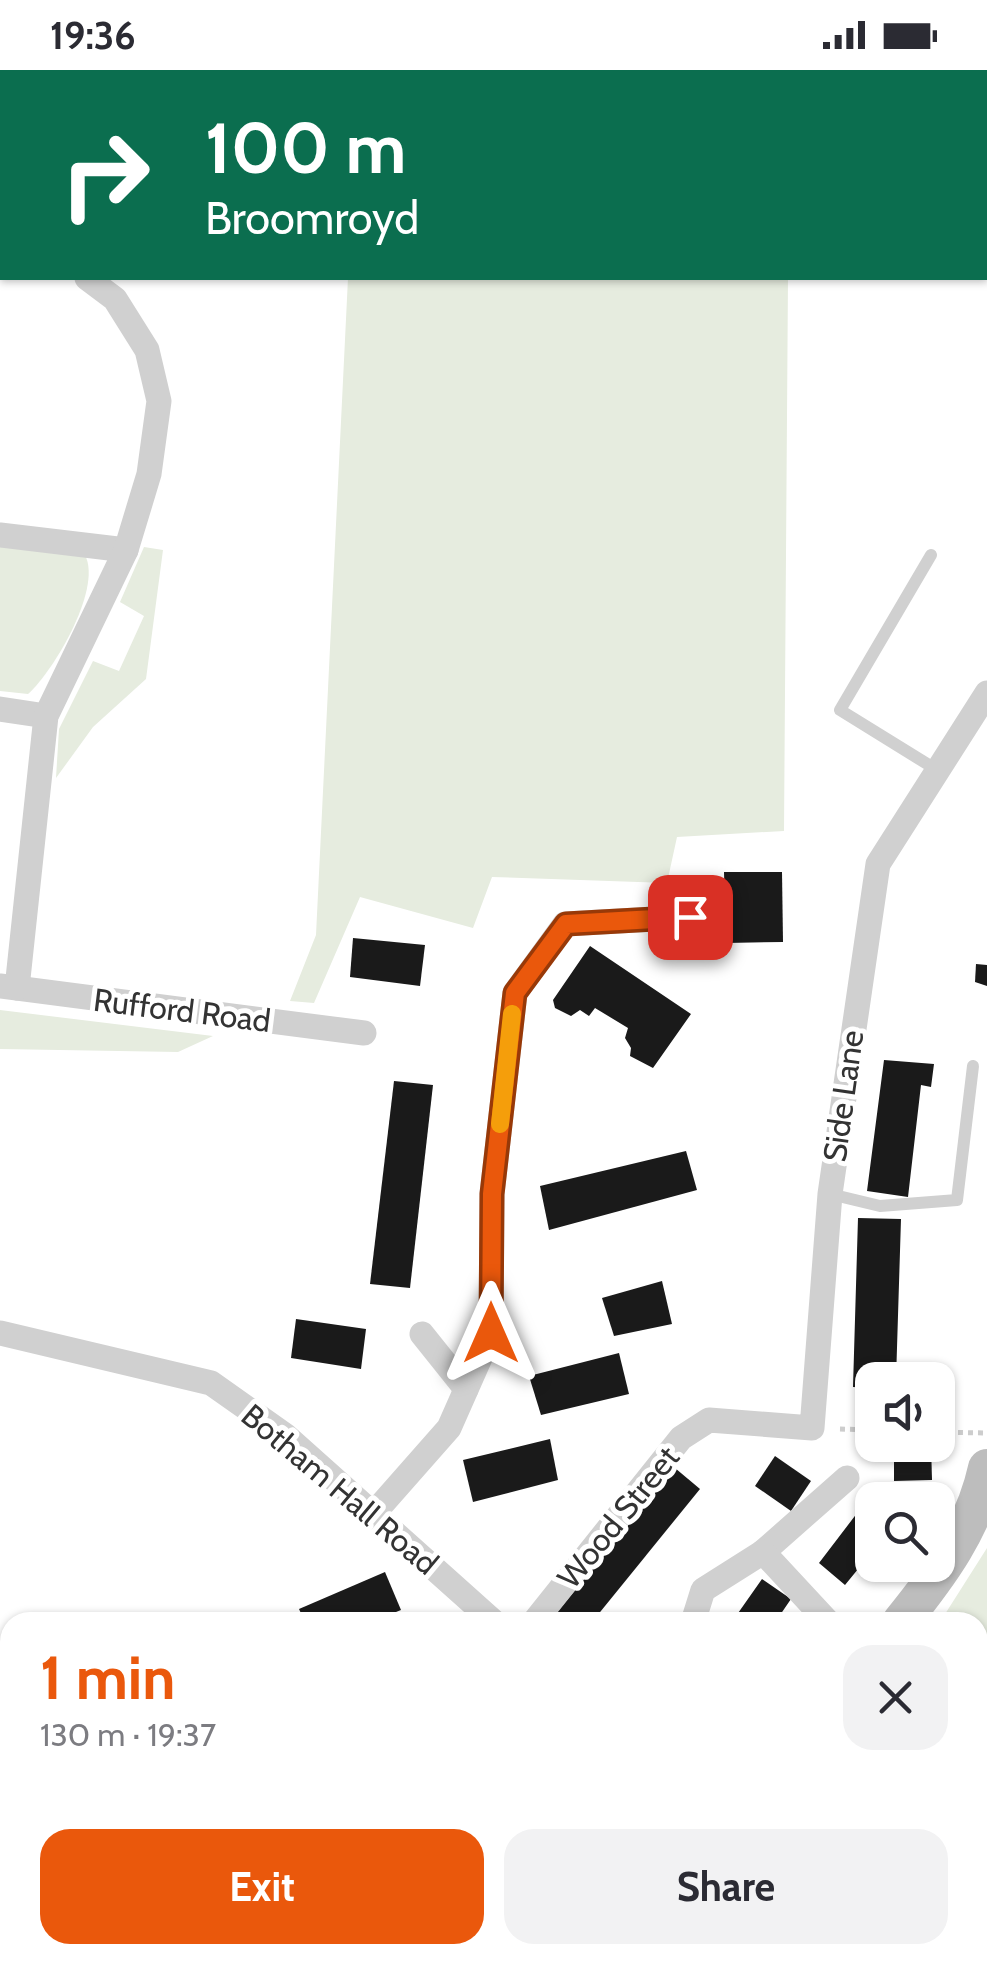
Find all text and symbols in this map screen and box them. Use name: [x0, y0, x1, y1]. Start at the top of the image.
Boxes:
text: 19:36: [50, 12, 136, 59]
text: 100 m: [205, 105, 406, 191]
icon: right: [40, 110, 170, 240]
text: Broomroyd: [205, 191, 419, 245]
pin: [648, 875, 733, 960]
icon: arrive: [663, 890, 718, 945]
street label: Rufford Road: [91, 980, 273, 1040]
street label: Side Lane: [814, 1028, 872, 1164]
position arrow: [439, 1281, 543, 1385]
map controls: [855, 1362, 955, 1582]
button: sound: [855, 1362, 955, 1462]
street label: Botham Hall Road: [234, 1395, 446, 1583]
street label: Wood Street: [549, 1438, 687, 1596]
button: search: [855, 1482, 955, 1582]
text: 1 min: [40, 1641, 175, 1714]
button: close: [843, 1645, 948, 1750]
text: 130 m · 19:37: [40, 1715, 216, 1754]
button: Exit: [40, 1829, 484, 1944]
button: Share: [504, 1829, 948, 1944]

